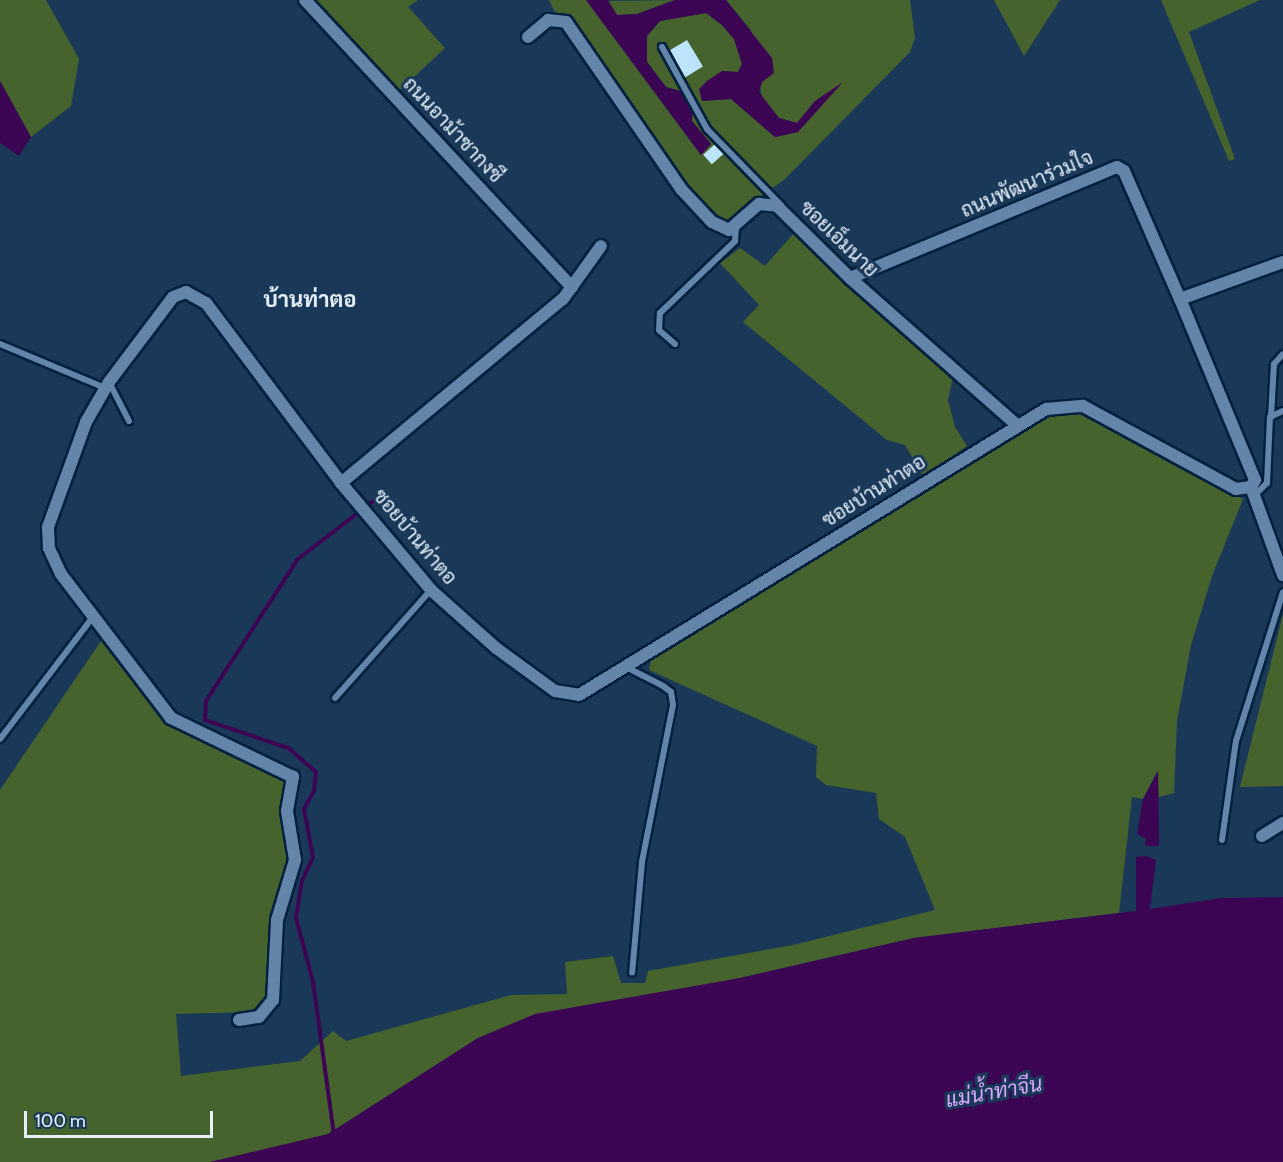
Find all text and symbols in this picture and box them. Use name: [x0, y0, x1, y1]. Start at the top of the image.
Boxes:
street label: ถนนอาม้าซากงซี: [398, 72, 508, 188]
street label: ถนนพัฒนาร่วมใจ: [957, 145, 1097, 223]
street label: ซอยเอ็มนาย: [795, 196, 883, 282]
district label: บ้านท่าตอ: [263, 287, 357, 313]
street label: ซอยบ้านท่าตอ: [818, 450, 930, 532]
street label: ซอยบ้านท่าตอ: [368, 484, 462, 590]
water label: แม่น้ำท่าจีน: [944, 1071, 1044, 1113]
scale bar: [27, 1099, 216, 1137]
text: 100 m: [35, 1110, 86, 1132]

